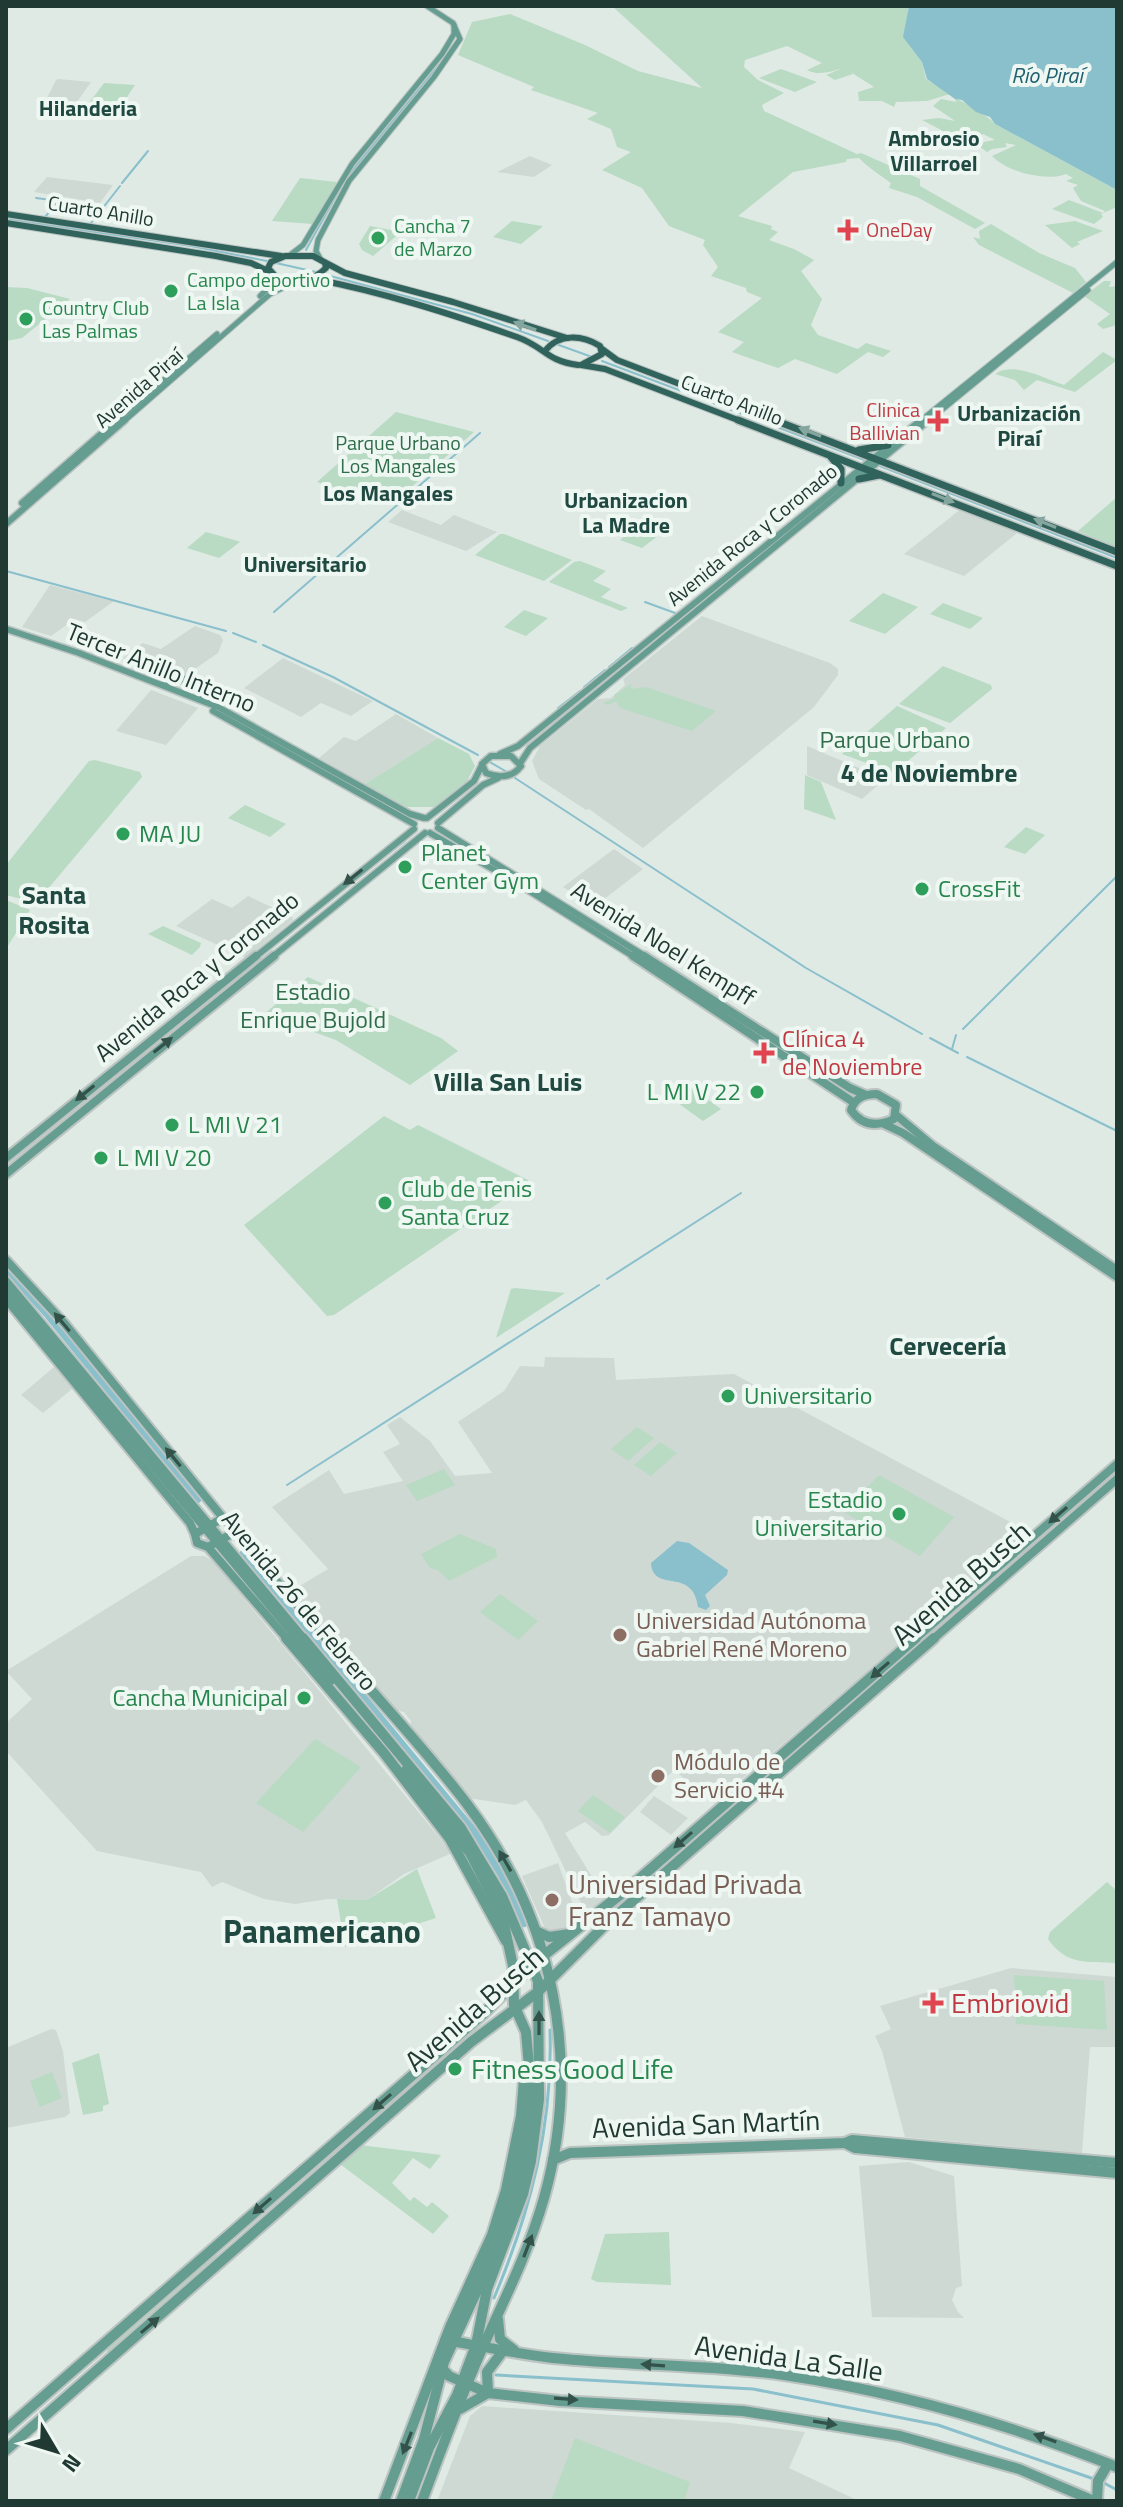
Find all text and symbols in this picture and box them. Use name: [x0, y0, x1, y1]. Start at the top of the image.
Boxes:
water label: Río Piraí: [1011, 58, 1088, 92]
district label: Hilanderia: [39, 91, 137, 125]
district label: Ambrosio Villarroel: [888, 121, 980, 180]
street label: Cuarto Anillo: [46, 187, 156, 234]
place label: Cancha 7 de Marzo: [394, 210, 472, 264]
place label: OneDay: [866, 214, 933, 245]
marker: OneDay: [837, 219, 859, 241]
marker: Cancha 7 de Marzo: [369, 229, 387, 247]
place label: Campo deportivo La Isla: [187, 264, 330, 318]
marker: Campo deportivo La Isla: [162, 282, 180, 300]
place label: Country Club Las Palmas: [42, 292, 149, 346]
marker: Country Club Las Palmas: [17, 310, 35, 328]
one-way arrow: [513, 319, 537, 332]
street label: Avenida Piraí: [87, 339, 191, 435]
street label: Cuarto Anillo: [677, 366, 788, 433]
place label: Clinica Ballivian: [849, 394, 920, 448]
district label: Urbanización Piraí: [957, 396, 1081, 455]
marker: Clinica Ballivian: [927, 410, 949, 432]
one-way arrow: [798, 425, 822, 438]
park label: Parque Urbano Los Mangales: [335, 427, 461, 481]
street label: Avenida Roca y Coronado: [660, 456, 844, 613]
district label: Los Mangales: [323, 476, 453, 510]
district label: Urbanizacion La Madre: [564, 483, 688, 542]
one-way arrow: [931, 492, 955, 505]
one-way arrow: [1033, 516, 1057, 529]
district label: Universitario: [243, 547, 367, 581]
street label: Tercer Anillo Interno: [61, 613, 261, 721]
park label: Parque Urbano: [820, 721, 970, 757]
district label: 4 de Noviembre: [841, 753, 1017, 792]
place label: MA JU: [139, 815, 201, 851]
marker: MA JU: [114, 825, 132, 843]
place label: Planet Center Gym: [421, 834, 539, 898]
marker: Planet Center Gym: [396, 858, 414, 876]
one-way arrow: [343, 868, 363, 885]
place label: CrossFit: [938, 870, 1021, 906]
street label: Avenida Noel Kempff: [564, 872, 763, 1014]
district label: Santa Rosita: [18, 875, 90, 944]
marker: CrossFit: [913, 880, 931, 898]
street label: Avenida Roca y Coronado: [86, 882, 306, 1070]
park label: Estadio Enrique Bujold: [240, 973, 386, 1037]
place label: Clínica 4 de Noviembre: [782, 1020, 922, 1084]
one-way arrow: [153, 1038, 173, 1054]
marker: Clínica 4 de Noviembre: [753, 1042, 775, 1064]
district label: Villa San Luis: [434, 1062, 582, 1101]
place label: L MI V 22: [647, 1073, 741, 1109]
marker: L MI V 22: [748, 1083, 766, 1101]
one-way arrow: [76, 1084, 96, 1101]
place label: L MI V 21: [188, 1106, 282, 1142]
marker: L MI V 21: [163, 1116, 181, 1134]
place label: L MI V 20: [117, 1139, 211, 1175]
marker: L MI V 20: [92, 1149, 110, 1167]
place label: Club de Tenis Santa Cruz: [401, 1170, 532, 1234]
marker: Club de Tenis Santa Cruz: [376, 1194, 394, 1212]
one-way arrow: [54, 1312, 71, 1332]
district label: Cervecería: [889, 1326, 1007, 1365]
place label: Universitario: [744, 1377, 872, 1413]
marker: Universitario: [719, 1387, 737, 1405]
one-way arrow: [165, 1448, 182, 1468]
place label: Estadio Universitario: [755, 1481, 883, 1545]
street label: Avenida 26 de Febrero: [213, 1502, 386, 1698]
marker: Estadio Universitario: [890, 1505, 908, 1523]
one-way arrow: [1048, 1506, 1068, 1523]
street label: Avenida Busch: [882, 1510, 1040, 1655]
place label: Universidad Autónoma Gabriel René Moreno: [636, 1602, 866, 1666]
marker: Universidad Autónoma Gabriel René Moreno: [611, 1626, 629, 1644]
one-way arrow: [870, 1660, 889, 1678]
place label: Cancha Municipal: [112, 1679, 288, 1715]
marker: Cancha Municipal: [295, 1689, 313, 1707]
place label: Módulo de Servicio #4: [674, 1743, 785, 1807]
marker: Módulo de Servicio #4: [649, 1767, 667, 1785]
one-way arrow: [674, 1831, 693, 1849]
one-way arrow: [498, 1850, 512, 1873]
place label: Universidad Privada Franz Tamayo: [568, 1862, 802, 1937]
marker: Universidad Privada Franz Tamayo: [543, 1891, 561, 1909]
district label: Panamericano: [223, 1907, 421, 1955]
street label: Avenida Busch: [395, 1936, 553, 2081]
place label: Embriovid: [951, 1981, 1069, 2024]
marker: Embriovid: [922, 1992, 944, 2014]
one-way arrow: [533, 2010, 545, 2035]
place label: Fitness Good Life: [471, 2047, 674, 2090]
marker: Fitness Good Life: [446, 2060, 464, 2078]
one-way arrow: [373, 2093, 393, 2110]
street label: Avenida San Martín: [591, 2098, 821, 2149]
one-way arrow: [253, 2197, 273, 2214]
one-way arrow: [522, 2234, 535, 2258]
one-way arrow: [139, 2317, 159, 2334]
street label: Avenida La Salle: [692, 2323, 886, 2392]
one-way arrow: [640, 2358, 665, 2371]
one-way arrow: [554, 2393, 579, 2406]
north arrow: [16, 2411, 96, 2491]
one-way arrow: [812, 2417, 837, 2430]
one-way arrow: [401, 2431, 414, 2455]
one-way arrow: [1032, 2432, 1056, 2444]
text: N: [54, 2447, 90, 2480]

